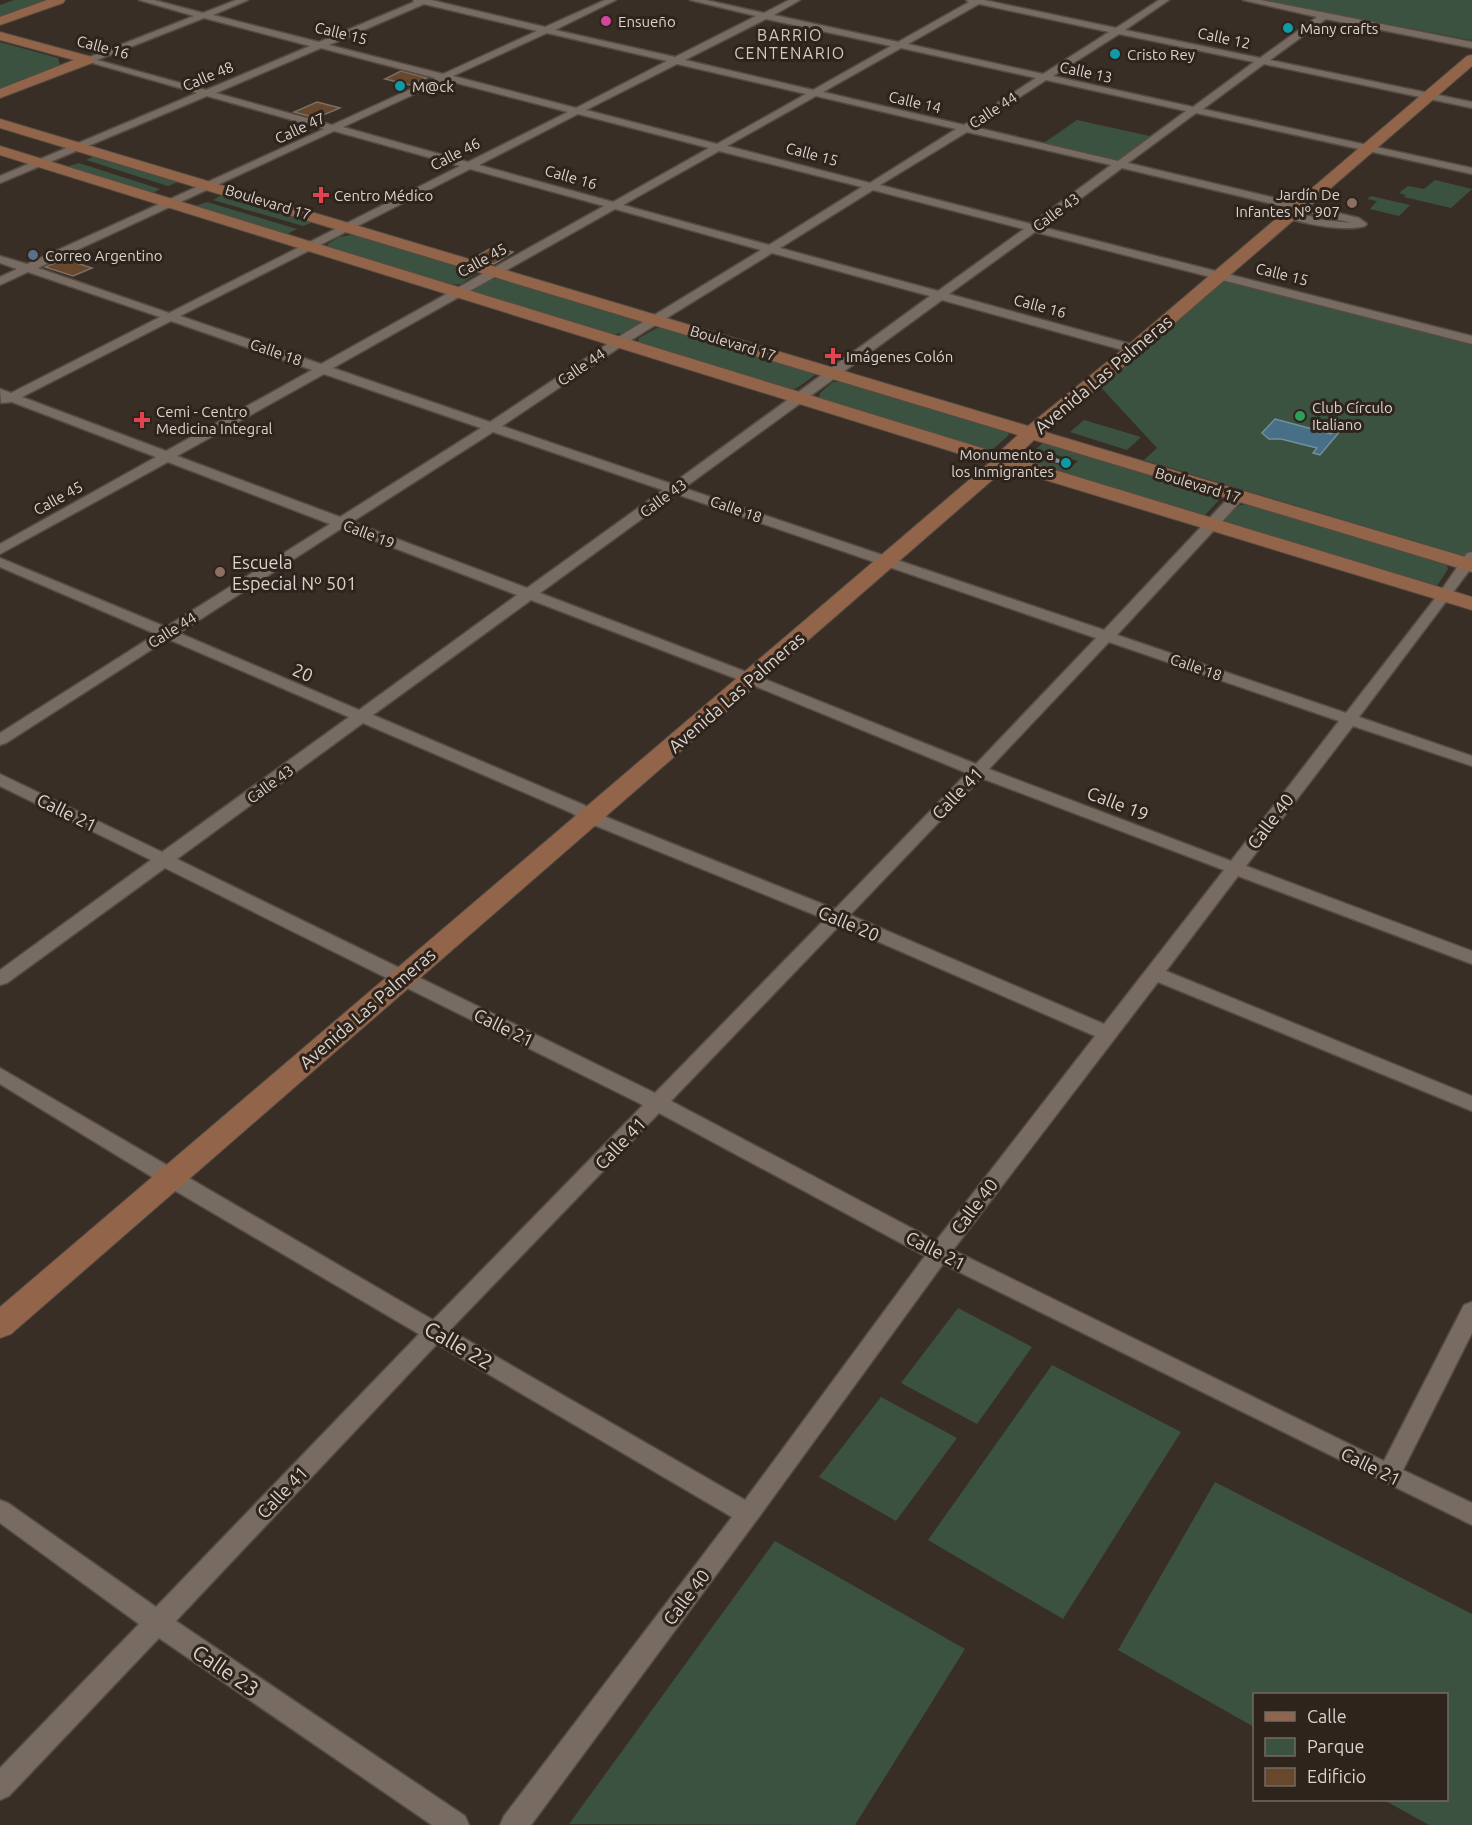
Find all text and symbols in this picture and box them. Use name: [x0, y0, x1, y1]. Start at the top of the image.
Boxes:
place label: Ensueño: [618, 13, 676, 30]
marker: Ensueño: [599, 14, 613, 28]
street label: Calle 15: [313, 18, 369, 48]
place label: Many crafts: [1300, 20, 1378, 37]
marker: Many crafts: [1281, 21, 1295, 35]
street label: Calle 12: [1196, 24, 1252, 52]
district label: BARRIO CENTENARIO: [734, 26, 846, 62]
street label: Calle 16: [75, 32, 131, 62]
place label: Cristo Rey: [1127, 46, 1195, 63]
marker: Cristo Rey: [1108, 47, 1122, 61]
street label: Calle 48: [180, 58, 236, 94]
street label: Calle 13: [1058, 58, 1114, 86]
place label: M@ck: [412, 78, 454, 95]
marker: M@ck: [393, 79, 407, 93]
street label: Calle 14: [887, 88, 943, 116]
street label: Calle 44: [966, 88, 1020, 132]
street label: Calle 47: [272, 109, 328, 147]
street label: Calle 46: [427, 134, 483, 174]
street label: Calle 15: [784, 139, 840, 169]
street label: Calle 16: [543, 161, 599, 193]
street label: Boulevard 17: [223, 181, 313, 223]
marker: Centro Médico: [312, 186, 330, 204]
place label: Jardín De Infantes Nº 907: [1235, 186, 1340, 220]
place label: Centro Médico: [334, 187, 433, 204]
street label: Calle 43: [1029, 189, 1083, 235]
marker: Jardín De Infantes Nº 907: [1345, 196, 1359, 210]
street label: Calle 45: [455, 240, 509, 280]
place label: Correo Argentino: [45, 247, 163, 264]
marker: Correo Argentino: [26, 248, 40, 262]
street label: Calle 15: [1254, 259, 1310, 289]
street label: Calle 16: [1012, 291, 1068, 321]
street label: Avenida Las Palmeras: [1030, 311, 1176, 437]
street label: Boulevard 17: [688, 322, 778, 364]
street label: Calle 18: [248, 335, 304, 369]
street label: Calle 44: [554, 345, 608, 389]
marker: Imágenes Colón: [824, 347, 842, 365]
place label: Imágenes Colón: [846, 348, 953, 365]
place label: Club Círculo Italiano: [1312, 399, 1393, 433]
place label: Cemi - Centro Medicina Integral: [156, 403, 273, 437]
marker: Club Círculo Italiano: [1293, 409, 1307, 423]
marker: Cemi - Centro Medicina Integral: [133, 411, 151, 429]
place label: Monumento a los Inmigrantes: [951, 446, 1054, 480]
marker: Monumento a los Inmigrantes: [1059, 456, 1073, 470]
street label: Boulevard 17: [1153, 464, 1243, 506]
street label: Calle 43: [636, 475, 690, 521]
street label: Calle 45: [31, 478, 85, 518]
street label: Calle 18: [708, 492, 764, 526]
street label: Calle 19: [341, 516, 397, 552]
place label: Escuela Especial Nº 501: [232, 552, 357, 593]
marker: Escuela Especial Nº 501: [213, 565, 227, 579]
street label: Calle 44: [145, 609, 199, 651]
street label: Avenida Las Palmeras: [664, 628, 808, 756]
street label: Calle 18: [1168, 650, 1224, 684]
street label: 20: [290, 659, 316, 685]
street label: Calle 43: [243, 761, 297, 807]
street label: Calle 41: [928, 763, 986, 823]
street label: Calle 19: [1084, 782, 1152, 824]
street label: Calle 21: [34, 789, 100, 835]
street label: Calle 40: [1243, 789, 1297, 853]
street label: Calle 20: [816, 901, 882, 945]
street label: Avenida Las Palmeras: [295, 944, 439, 1072]
street label: Calle 21: [471, 1004, 537, 1050]
street label: Calle 41: [591, 1113, 649, 1173]
street label: Calle 40: [947, 1174, 1001, 1238]
street label: Calle 21: [903, 1227, 969, 1273]
street label: Calle 22: [421, 1316, 497, 1374]
street label: Calle 21: [1338, 1443, 1404, 1489]
street label: Calle 41: [253, 1462, 311, 1522]
street label: Calle 40: [659, 1565, 713, 1629]
street label: Calle 23: [188, 1639, 264, 1701]
legend: [1253, 1693, 1448, 1801]
text: Calle: [1307, 1706, 1347, 1726]
text: Parque: [1307, 1736, 1364, 1756]
text: Edificio: [1307, 1766, 1366, 1786]

